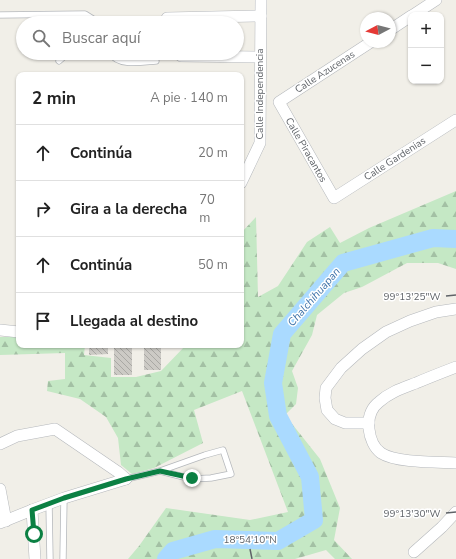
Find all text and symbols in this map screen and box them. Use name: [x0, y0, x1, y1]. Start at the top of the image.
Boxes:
north arrow: [360, 12, 396, 48]
map controls: [408, 12, 444, 84]
button: +: [408, 12, 444, 48]
search box: [16, 16, 244, 60]
icon: search: [30, 27, 52, 49]
text: Buscar aquí: [62, 28, 140, 48]
street label: Calle Azucenas: [292, 47, 358, 97]
button: −: [408, 48, 444, 84]
street label: Calle Independencia: [253, 49, 267, 139]
text: 2 min: [32, 87, 76, 110]
text: A pie · 140 m: [150, 89, 228, 107]
street label: Calle Piracantos: [282, 115, 330, 185]
street label: Calle Gardenias: [361, 134, 429, 184]
icon: ahead: [32, 142, 54, 164]
text: Continúa: [70, 143, 132, 163]
text: 20 m: [198, 144, 228, 162]
text: 70 m: [199, 191, 215, 227]
icon: right: [32, 198, 54, 220]
text: Gira a la derecha: [70, 199, 187, 219]
icon: ahead: [32, 254, 54, 276]
text: Continúa: [70, 255, 132, 275]
text: 50 m: [198, 256, 228, 274]
water label: Chalchihuapan: [284, 264, 344, 330]
text: 99°13'25"W: [384, 290, 440, 304]
icon: arrive: [32, 310, 54, 332]
text: Llegada al destino: [70, 311, 198, 331]
route end: [183, 469, 201, 487]
text: 99°13'30"W: [384, 507, 440, 521]
route start: [25, 525, 43, 543]
text: 18°54'10"N: [223, 533, 277, 547]

